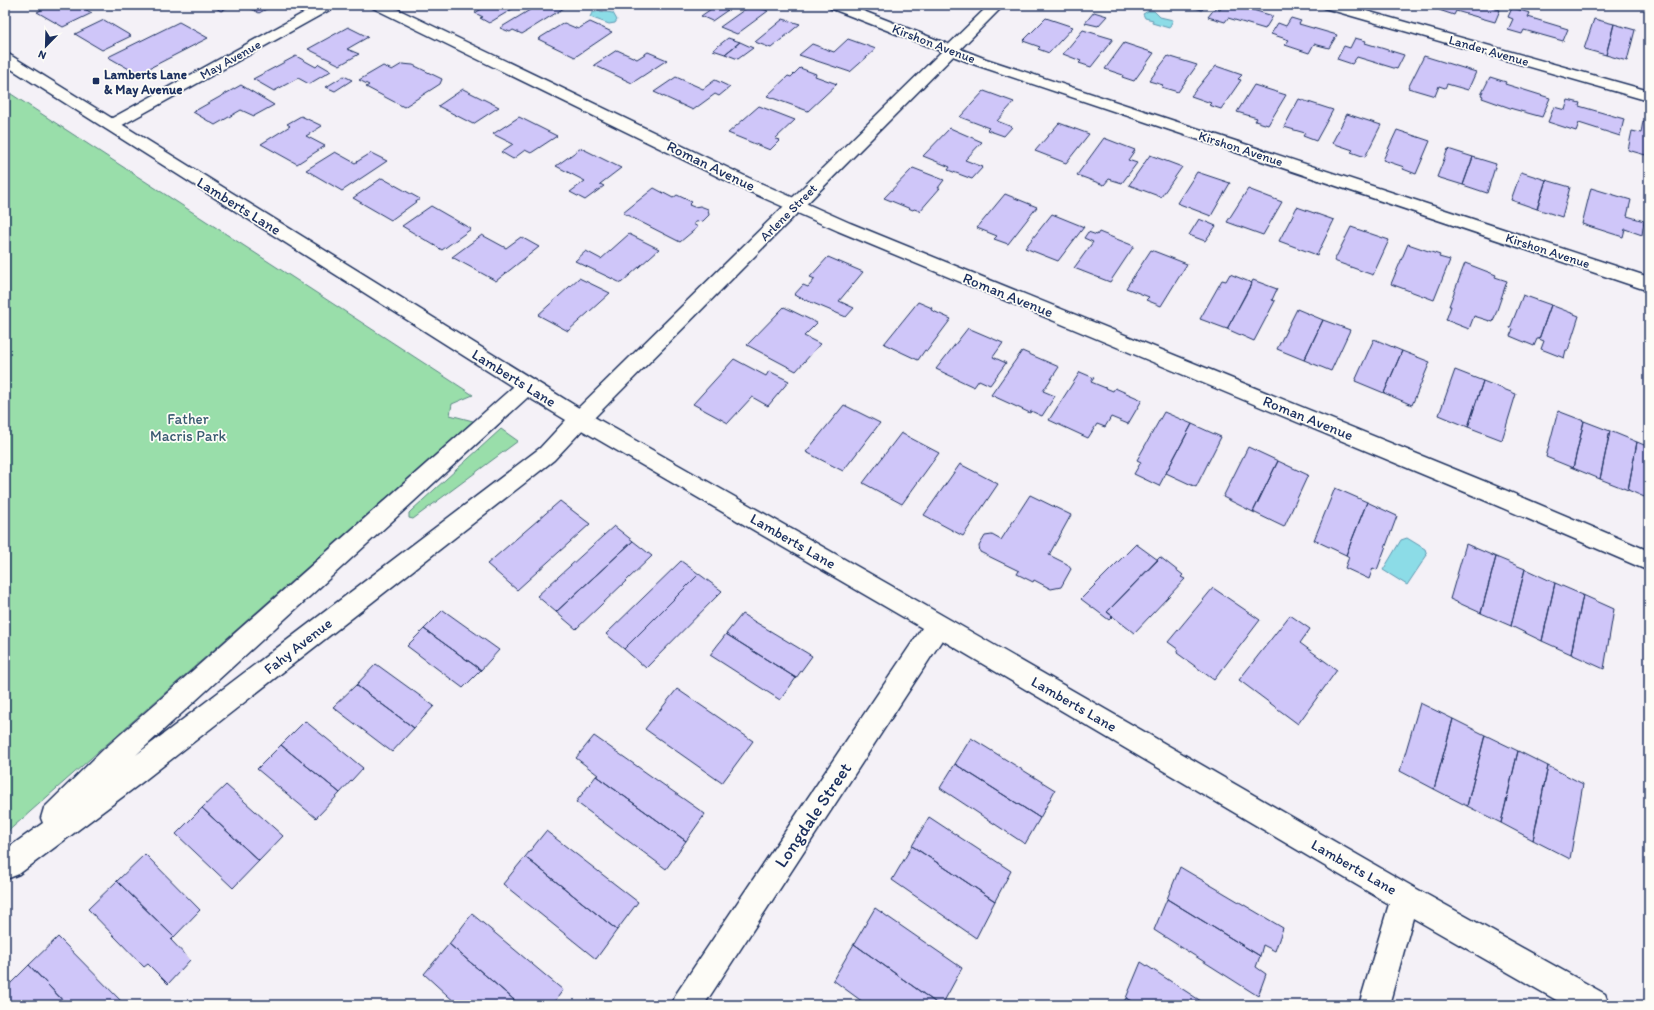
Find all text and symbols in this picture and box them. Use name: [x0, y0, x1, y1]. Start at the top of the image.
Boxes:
street label: Kirshon Avenue: [890, 21, 977, 66]
north arrow: [26, 26, 66, 66]
street label: Lander Avenue: [1447, 32, 1531, 69]
street label: May Avenue: [197, 37, 263, 82]
text: N: [36, 47, 48, 62]
place label: Lamberts Lane & May Avenue: [104, 67, 187, 98]
marker: Lamberts Lane & May Avenue: [91, 76, 101, 86]
street label: Kirshon Avenue: [1197, 128, 1285, 169]
street label: Roman Avenue: [664, 137, 758, 195]
street label: Lamberts Lane: [194, 173, 284, 239]
street label: Arlene Street: [757, 181, 820, 244]
street label: Kirshon Avenue: [1504, 230, 1592, 271]
street label: Roman Avenue: [960, 269, 1056, 321]
street label: Lamberts Lane: [469, 345, 559, 411]
street label: Roman Avenue: [1260, 392, 1356, 444]
park label: Father Macris Park: [150, 410, 226, 445]
street label: Lamberts Lane: [747, 509, 839, 573]
street label: Fahy Avenue: [260, 614, 336, 678]
street label: Lamberts Lane: [1028, 672, 1120, 736]
street label: Longdale Street: [770, 758, 856, 872]
street label: Lamberts Lane: [1308, 835, 1400, 899]

